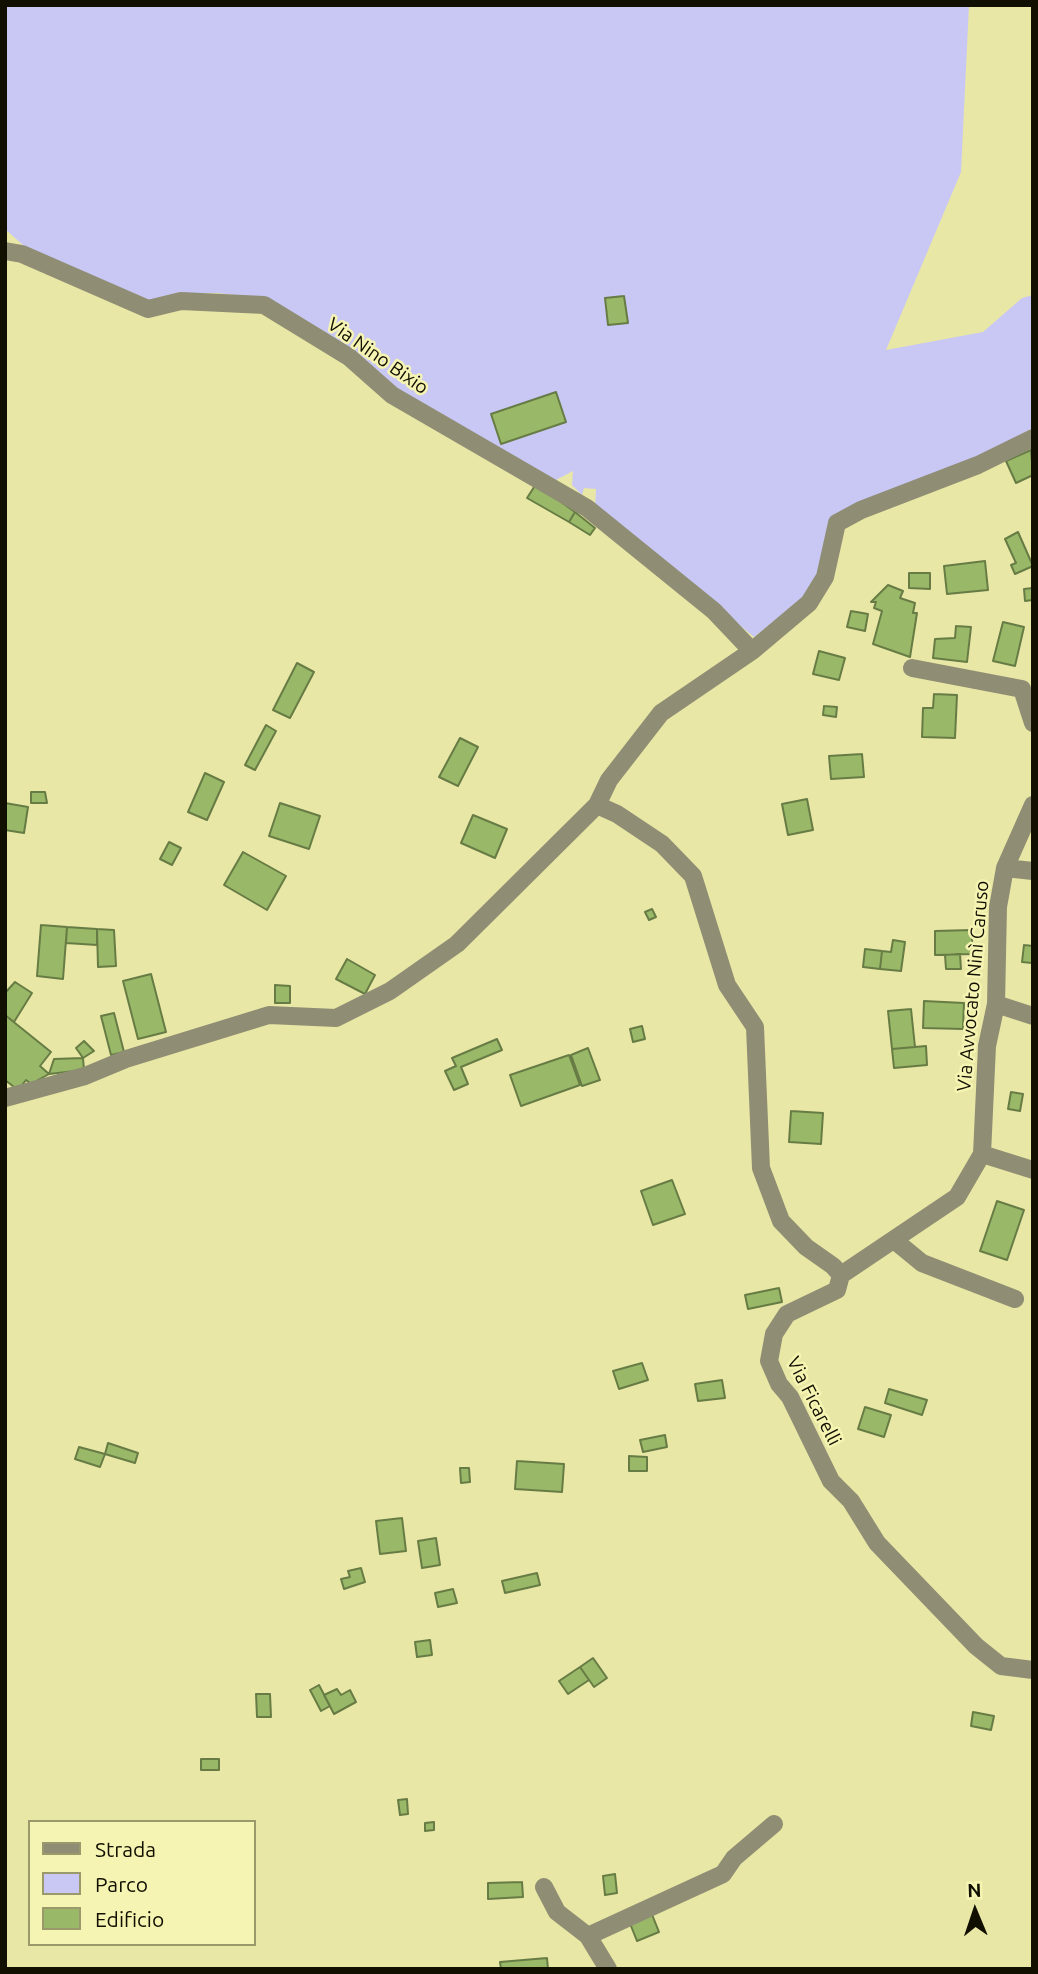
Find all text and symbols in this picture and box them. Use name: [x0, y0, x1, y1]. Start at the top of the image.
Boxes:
street label: Via Nino Bixio: [323, 313, 433, 399]
street label: Via Avvocato Ninì Caruso: [952, 880, 994, 1092]
street label: Via Ficarelli: [782, 1353, 846, 1449]
legend: [28, 1820, 256, 1946]
text: Strada: [95, 1837, 156, 1861]
text: Parco: [95, 1872, 148, 1896]
north arrow: [940, 1876, 1010, 1946]
text: N: [967, 1879, 982, 1901]
text: Edificio: [95, 1907, 164, 1931]

